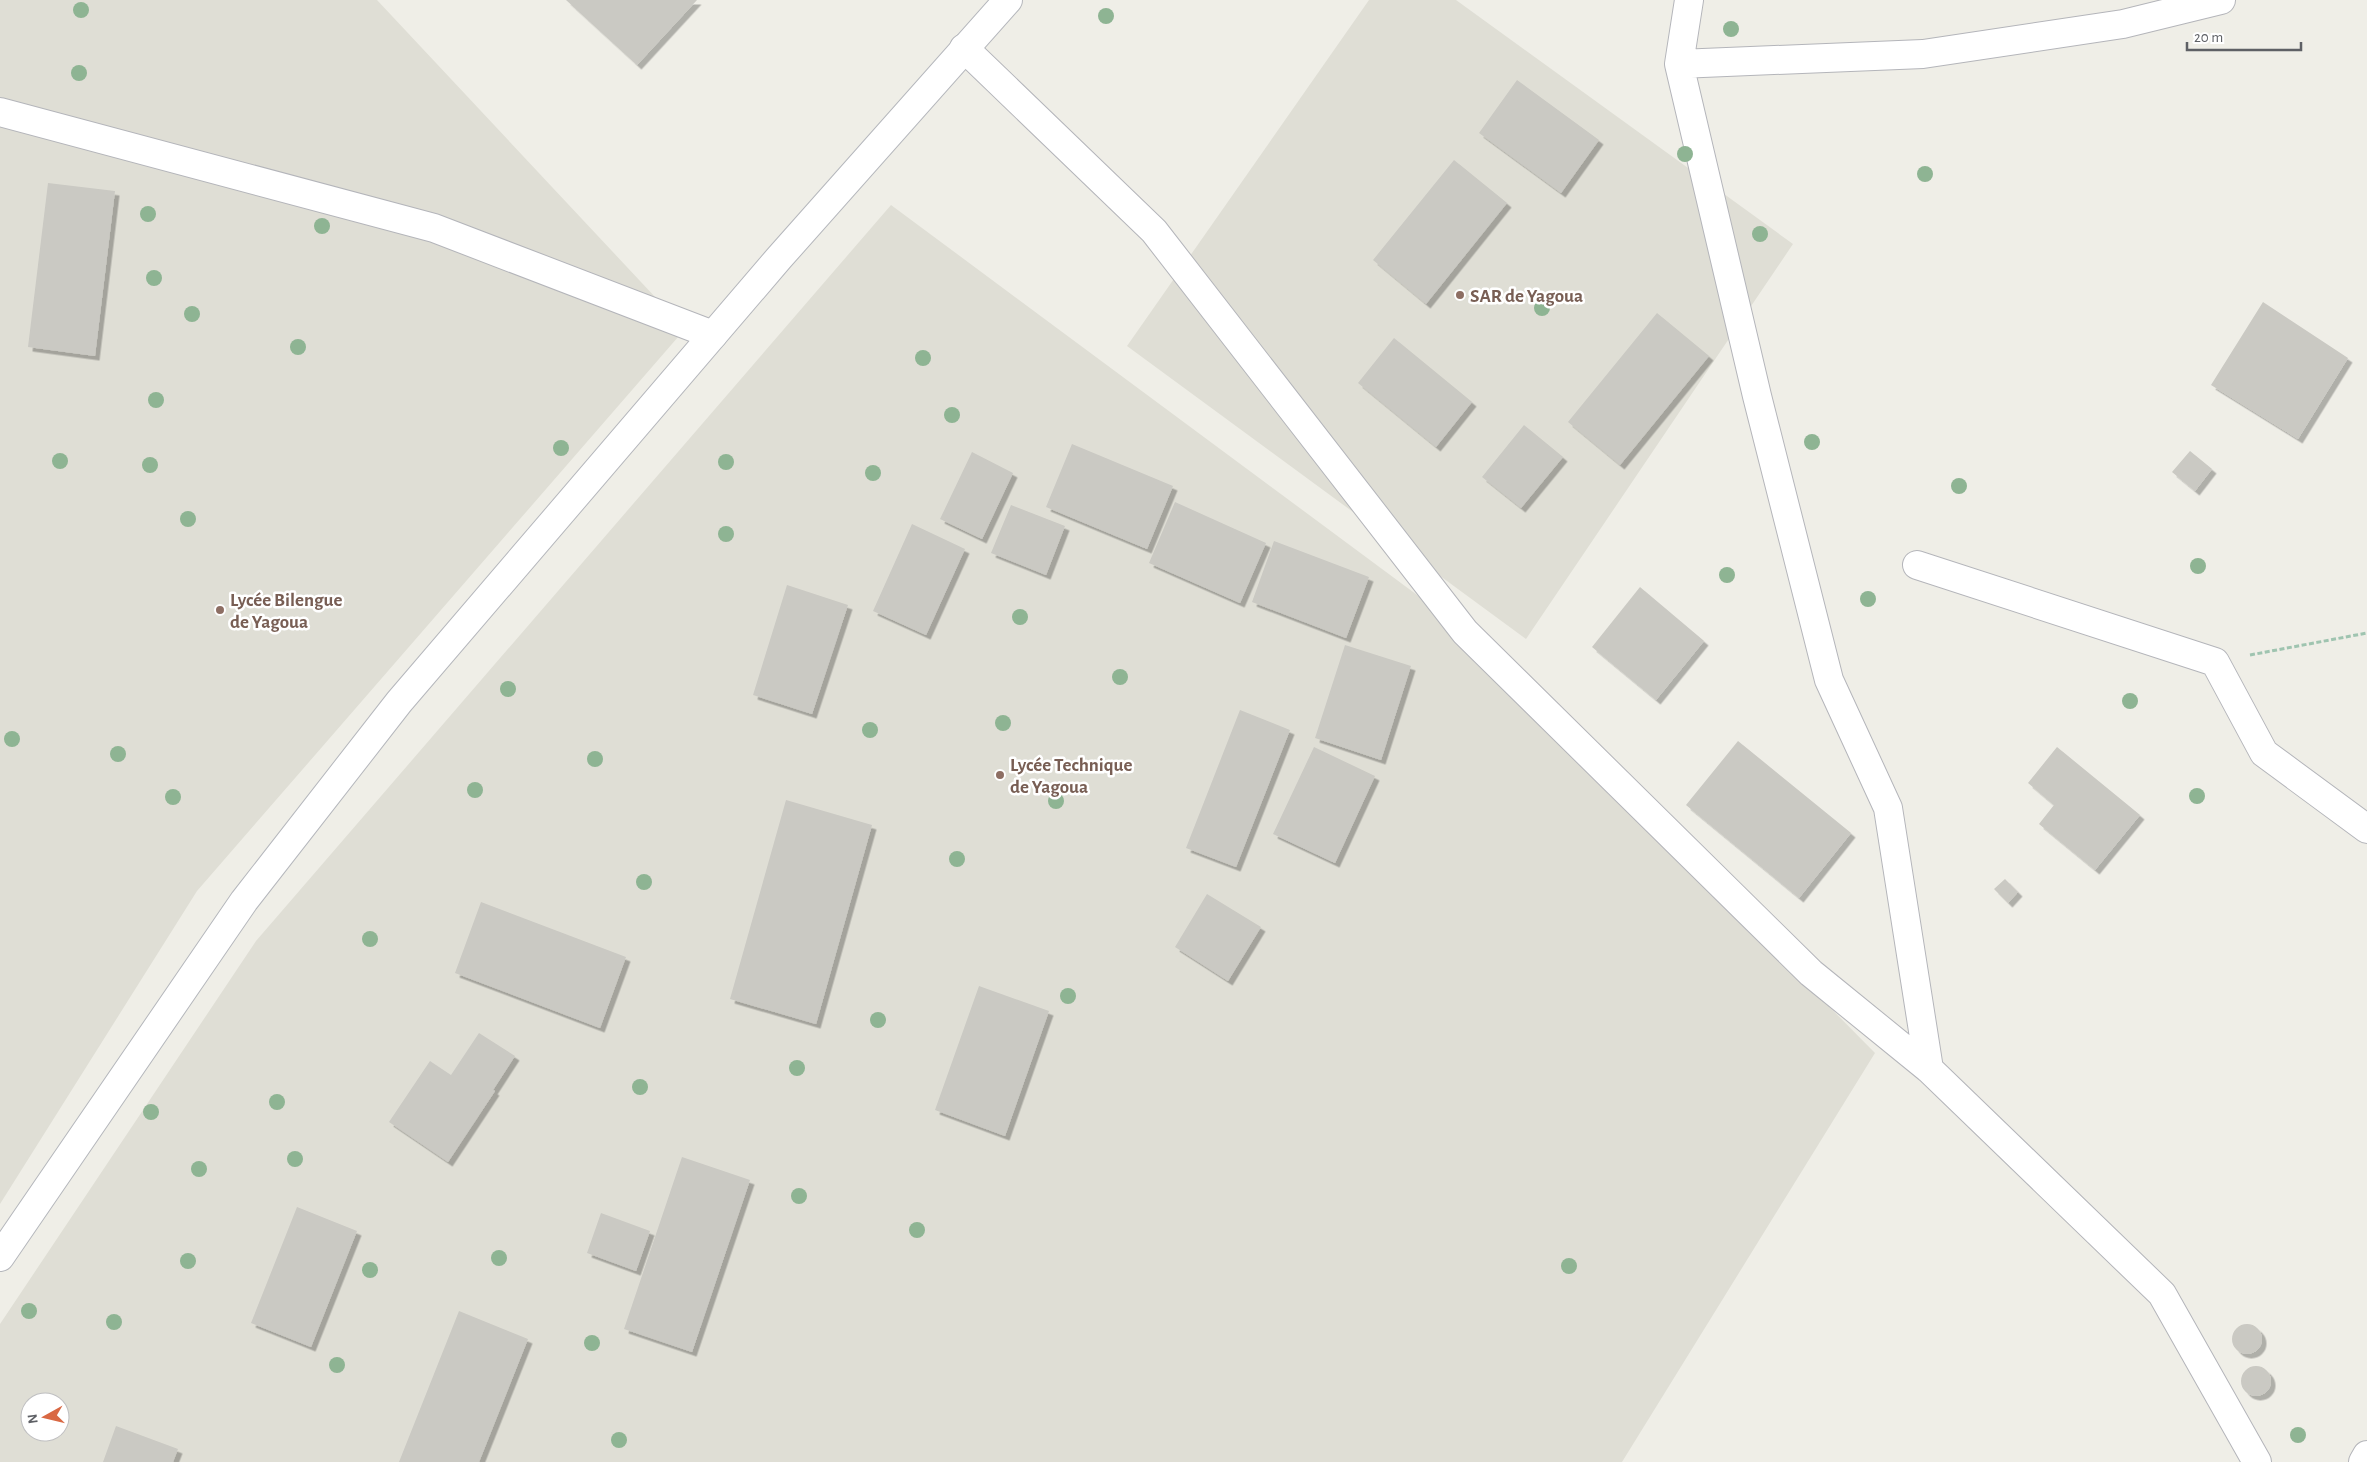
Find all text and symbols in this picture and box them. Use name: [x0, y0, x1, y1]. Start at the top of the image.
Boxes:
scale bar: [2187, 20, 2301, 52]
text: 20 m: [2194, 30, 2223, 45]
place label: SAR de Yagoua: [1470, 287, 1583, 306]
marker: SAR de Yagoua: [1454, 289, 1466, 301]
place label: Lycée Bilengue de Yagoua: [230, 591, 342, 632]
marker: Lycée Bilengue de Yagoua: [214, 604, 226, 616]
place label: Lycée Technique de Yagoua: [1010, 756, 1132, 797]
marker: Lycée Technique de Yagoua: [994, 769, 1006, 781]
north arrow: [20, 1392, 70, 1442]
text: N: [26, 1413, 41, 1424]

